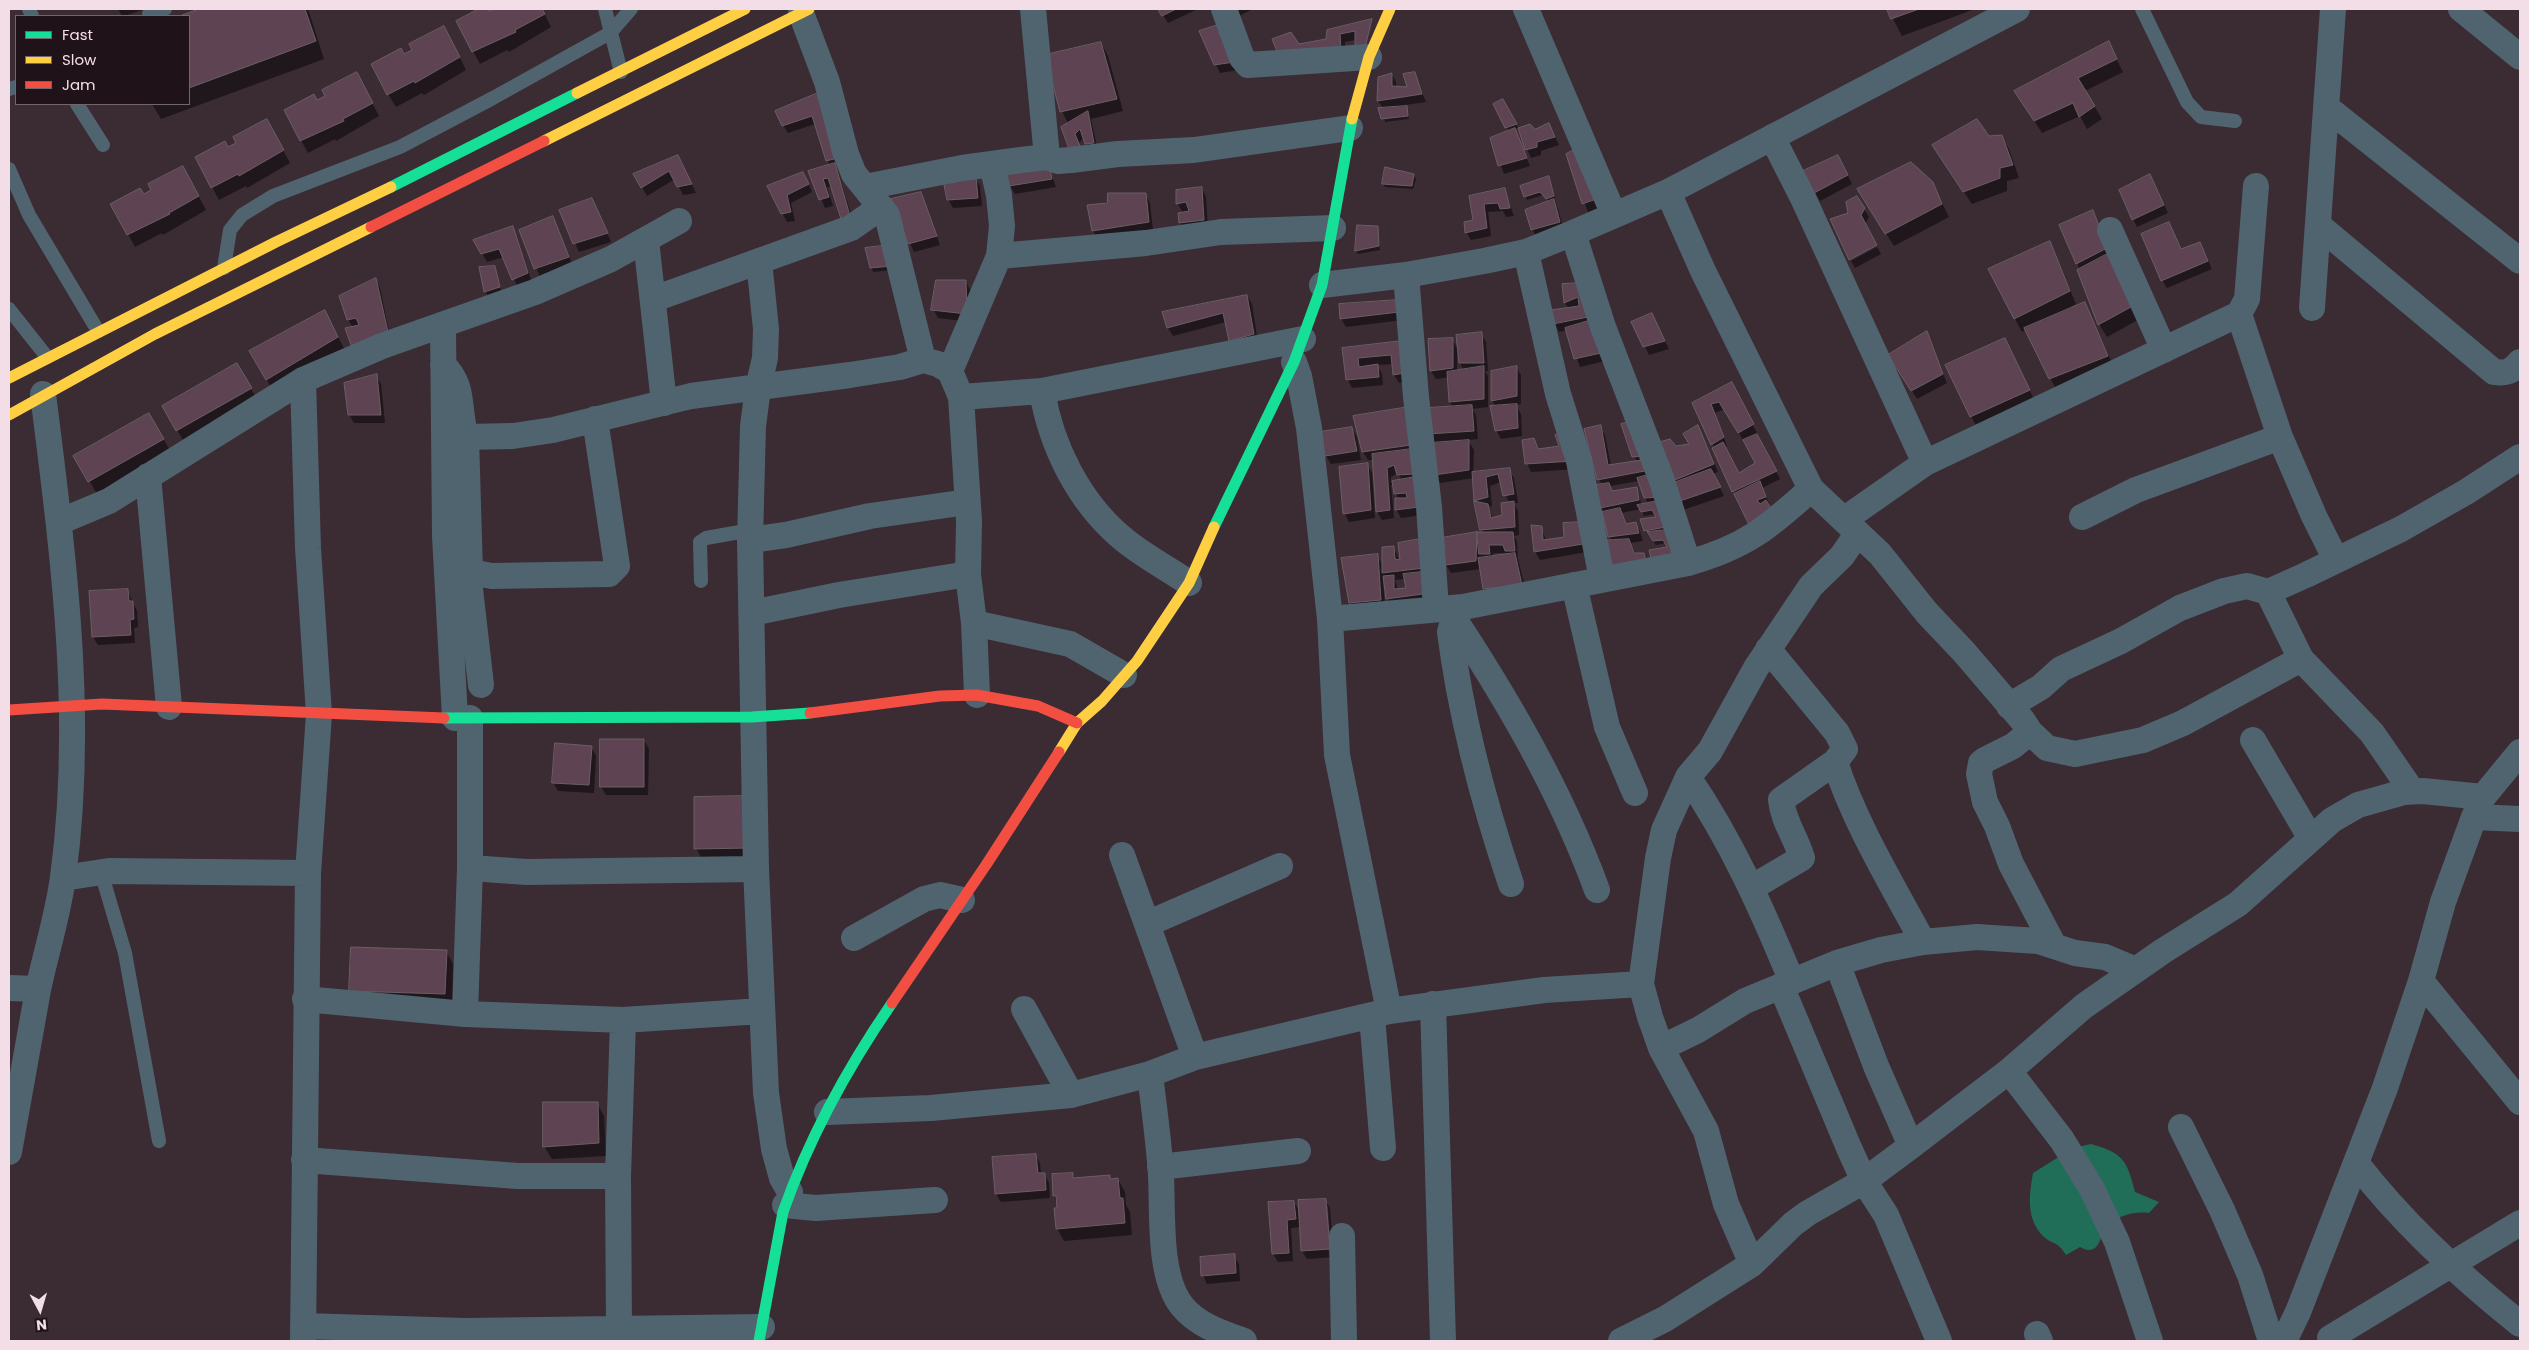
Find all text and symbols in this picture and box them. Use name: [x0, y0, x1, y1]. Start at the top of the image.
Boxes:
legend: [15, 15, 190, 105]
text: Fast: [62, 24, 93, 45]
text: Slow: [62, 49, 96, 70]
text: Jam: [62, 74, 96, 95]
north arrow: [15, 1285, 65, 1335]
text: N: [35, 1314, 48, 1335]

